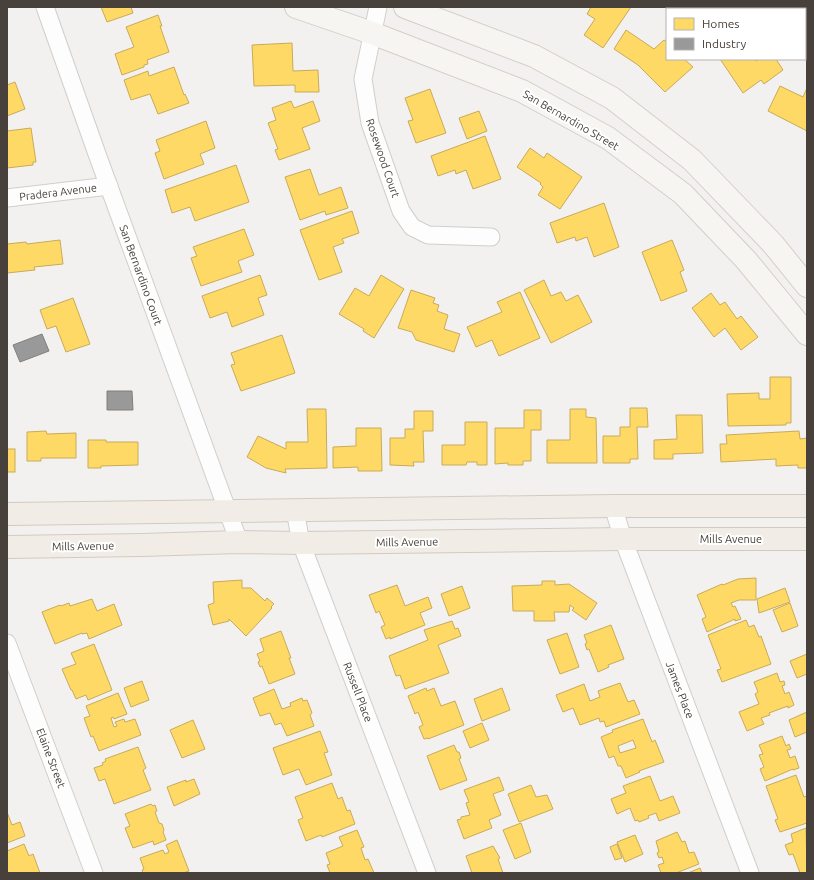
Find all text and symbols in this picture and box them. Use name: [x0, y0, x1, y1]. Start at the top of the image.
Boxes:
legend: [666, 8, 806, 60]
text: Homes: [702, 17, 740, 30]
text: Industry: [702, 37, 747, 50]
street label: San Bernardino Street: [521, 88, 622, 153]
street label: Rosewood Court: [364, 117, 402, 200]
street label: Pradera Avenue: [18, 181, 98, 203]
street label: San Bernardino Court: [117, 223, 165, 327]
street label: Mills Avenue: [700, 533, 762, 545]
street label: Mills Avenue: [376, 535, 438, 549]
street label: Mills Avenue: [52, 539, 114, 553]
street label: Russell Place: [341, 660, 375, 724]
street label: James Place: [664, 660, 696, 720]
street label: Elaine Street: [34, 726, 68, 790]

